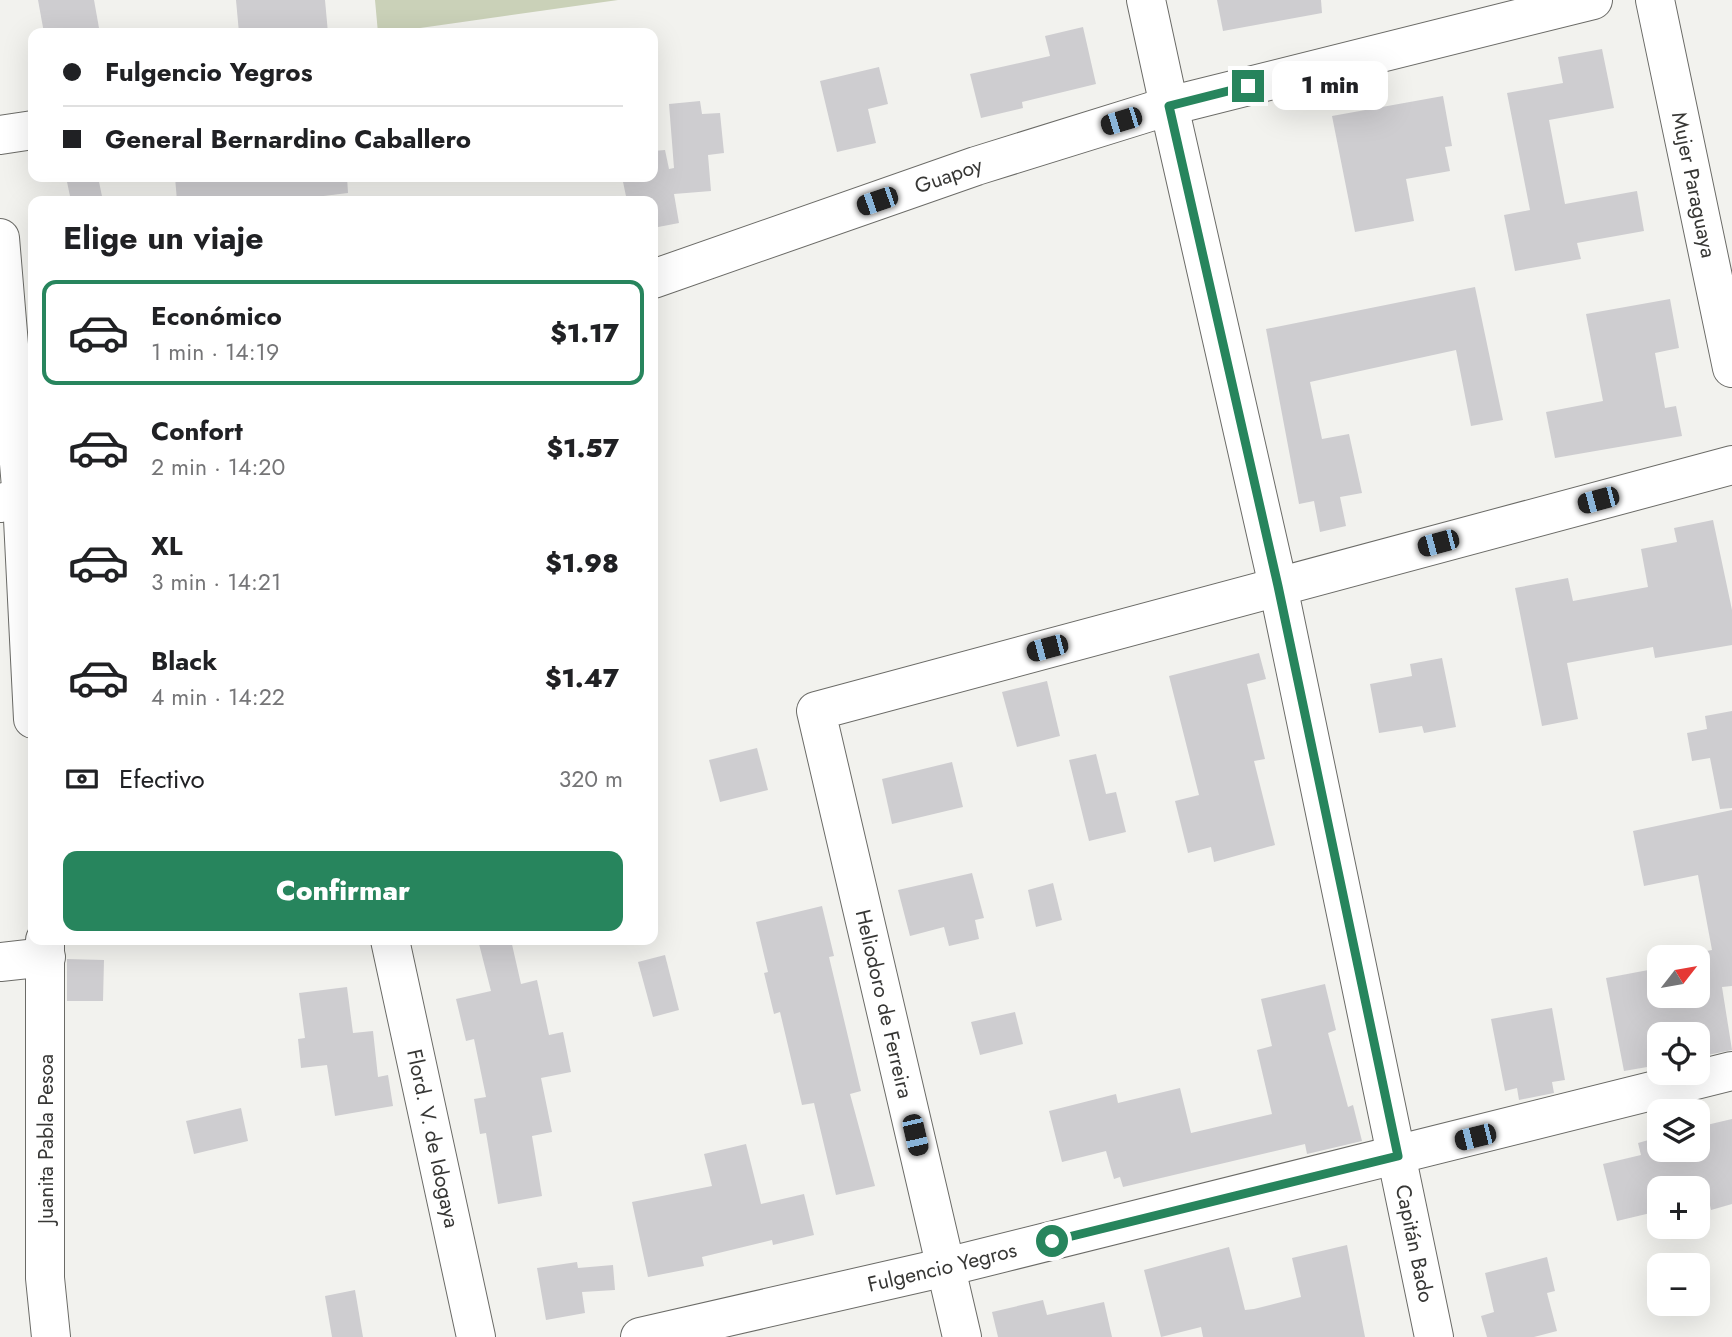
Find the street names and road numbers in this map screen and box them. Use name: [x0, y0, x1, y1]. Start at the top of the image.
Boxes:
street label: Mujer Paraguaya: [1664, 109, 1724, 261]
street label: Guapoy: [911, 150, 987, 201]
street label: Heliodoro de Ferreira: [848, 907, 920, 1101]
street label: Flord. V. de Idogaya: [399, 1046, 467, 1231]
street label: Juanita Pabla Pesoa: [31, 1054, 61, 1227]
street label: Capitán Bado: [1388, 1182, 1441, 1305]
street label: Fulgencio Yegros: [865, 1235, 1020, 1299]

